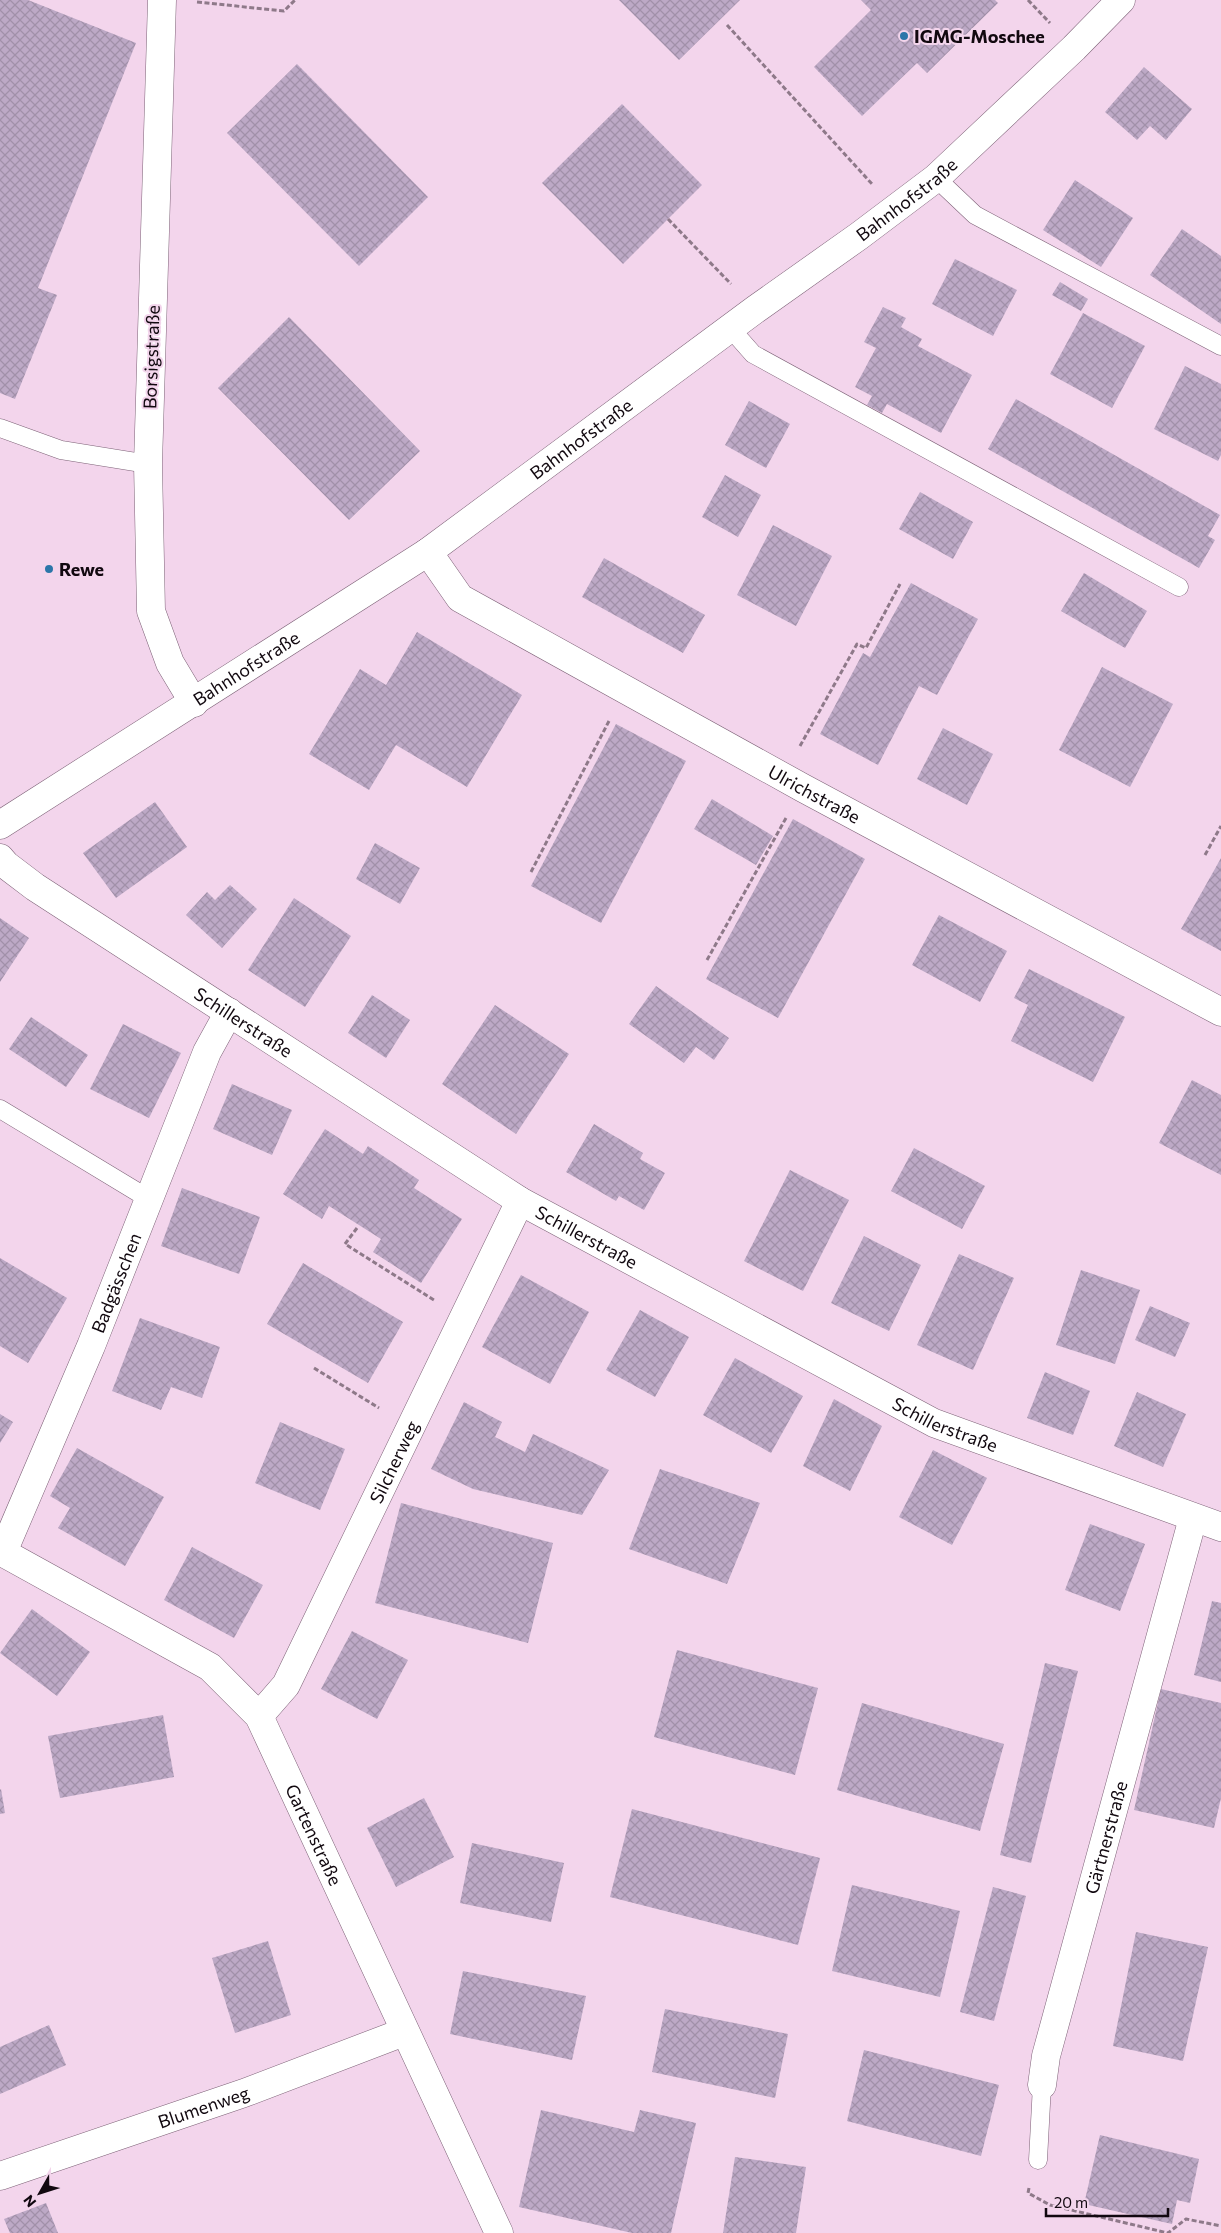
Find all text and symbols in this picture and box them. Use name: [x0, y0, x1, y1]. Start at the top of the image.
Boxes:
place label: IGMG-Moschee: [914, 25, 1045, 47]
marker: IGMG-Moschee: [898, 30, 910, 42]
street label: Bahnhofstraße: [852, 153, 961, 245]
street label: Borsigstraße: [138, 305, 164, 409]
street label: Bahnhofstraße: [525, 394, 636, 484]
place label: Rewe: [59, 558, 104, 580]
marker: Rewe: [43, 563, 55, 575]
street label: Bahnhofstraße: [189, 626, 303, 710]
street label: Ulrichstraße: [765, 760, 864, 828]
street label: Schillerstraße: [190, 982, 297, 1062]
street label: Schillerstraße: [532, 1200, 641, 1273]
street label: Badgässchen: [86, 1229, 146, 1336]
street label: Schillerstraße: [889, 1392, 1001, 1456]
street label: Silcherweg: [365, 1417, 423, 1507]
street label: Gärtnerstraße: [1080, 1778, 1132, 1896]
street label: Gartenstraße: [281, 1780, 347, 1889]
street label: Blumenweg: [155, 2081, 252, 2132]
north arrow: [15, 2168, 65, 2218]
scale bar: [1046, 2186, 1168, 2218]
text: N: [20, 2192, 39, 2211]
text: 20 m: [1054, 2193, 1088, 2211]

